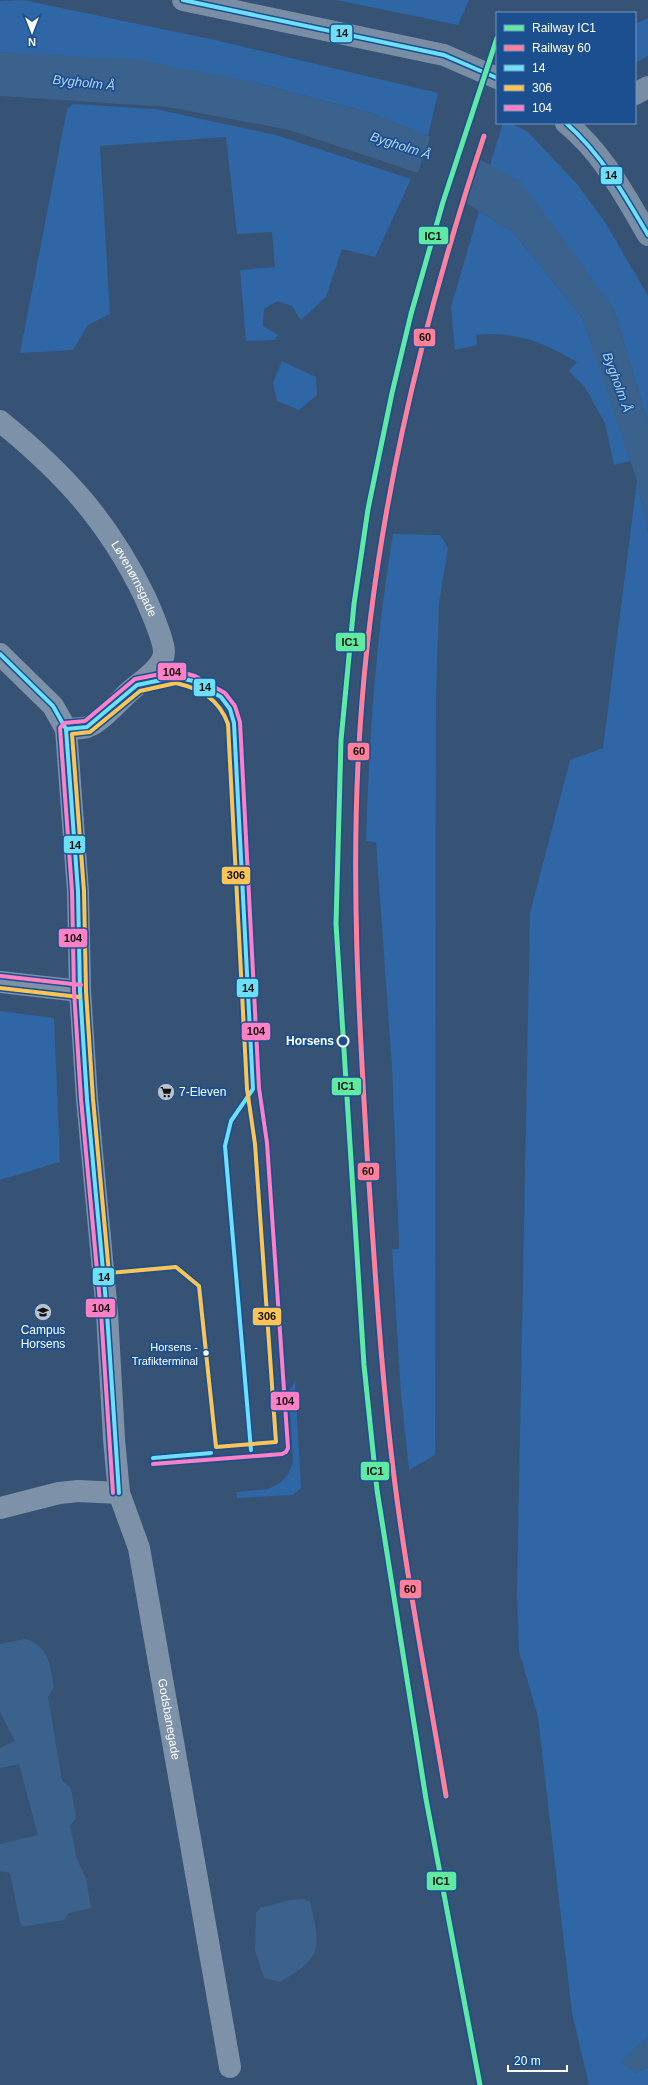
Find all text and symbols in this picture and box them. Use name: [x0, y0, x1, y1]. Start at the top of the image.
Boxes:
north arrow: [12, 12, 52, 52]
legend: [496, 12, 636, 124]
text: Railway IC1: [532, 21, 596, 35]
line badge: 14: [330, 24, 353, 43]
text: 14: [336, 27, 349, 39]
text: N: [28, 36, 36, 48]
text: Railway 60: [532, 41, 591, 55]
text: 14: [532, 61, 546, 75]
water label: Bygholm Å: [52, 72, 116, 93]
text: 306: [532, 81, 552, 95]
text: 104: [532, 101, 552, 115]
water label: Bygholm Å: [369, 129, 433, 162]
line badge: 14: [600, 166, 623, 185]
text: 14: [605, 169, 618, 181]
line badge: IC1: [418, 226, 449, 245]
text: IC1: [424, 230, 442, 242]
line badge: 60: [413, 328, 436, 347]
text: 60: [419, 331, 431, 343]
water label: Bygholm Å: [600, 350, 635, 414]
street label: Løvenørnsgade: [108, 538, 160, 619]
line badge: IC1: [335, 632, 366, 652]
text: IC1: [341, 636, 359, 648]
line badge: 104: [157, 662, 187, 681]
text: 104: [163, 666, 182, 678]
line badge: 14: [193, 678, 216, 697]
text: 14: [199, 681, 212, 693]
line badge: 60: [347, 742, 370, 761]
text: 60: [353, 745, 365, 757]
line badge: 14: [63, 835, 86, 854]
text: 14: [69, 839, 82, 851]
line badge: 306: [221, 866, 251, 885]
text: 306: [227, 869, 245, 881]
line badge: 104: [58, 928, 88, 948]
text: 104: [64, 932, 83, 944]
line badge: 14: [236, 978, 259, 998]
text: 14: [242, 982, 255, 994]
line badge: 104: [241, 1022, 271, 1041]
text: 104: [247, 1025, 266, 1037]
place label: Horsens: [286, 1034, 334, 1048]
marker: Horsens: [336, 1034, 350, 1048]
line badge: IC1: [331, 1077, 362, 1096]
text: IC1: [337, 1080, 355, 1092]
supermarket icon: 7-Eleven: [156, 1082, 176, 1102]
place label: 7-Eleven: [179, 1085, 226, 1099]
line badge: 60: [357, 1162, 380, 1181]
text: 60: [362, 1165, 374, 1177]
line badge: 14: [92, 1267, 115, 1286]
text: 14: [98, 1271, 111, 1283]
line badge: 104: [85, 1298, 116, 1318]
school or university icon: Campus Horsens: [33, 1302, 53, 1322]
text: 104: [92, 1302, 111, 1314]
line badge: 306: [252, 1307, 282, 1326]
text: 306: [258, 1310, 276, 1322]
place label: Campus Horsens: [21, 1323, 65, 1351]
place label: Horsens - Trafikterminal: [132, 1341, 198, 1367]
marker: Horsens - Trafikterminal: [201, 1348, 211, 1358]
line badge: 104: [270, 1391, 300, 1411]
text: 104: [276, 1395, 295, 1407]
line badge: IC1: [360, 1461, 390, 1481]
text: IC1: [366, 1465, 384, 1477]
line badge: 60: [399, 1579, 422, 1599]
text: 60: [404, 1583, 416, 1595]
street label: Godsbanegade: [155, 1677, 183, 1761]
line badge: IC1: [426, 1871, 457, 1891]
text: IC1: [432, 1875, 450, 1887]
scale bar: [508, 2047, 567, 2073]
text: 20 m: [514, 2054, 541, 2068]

